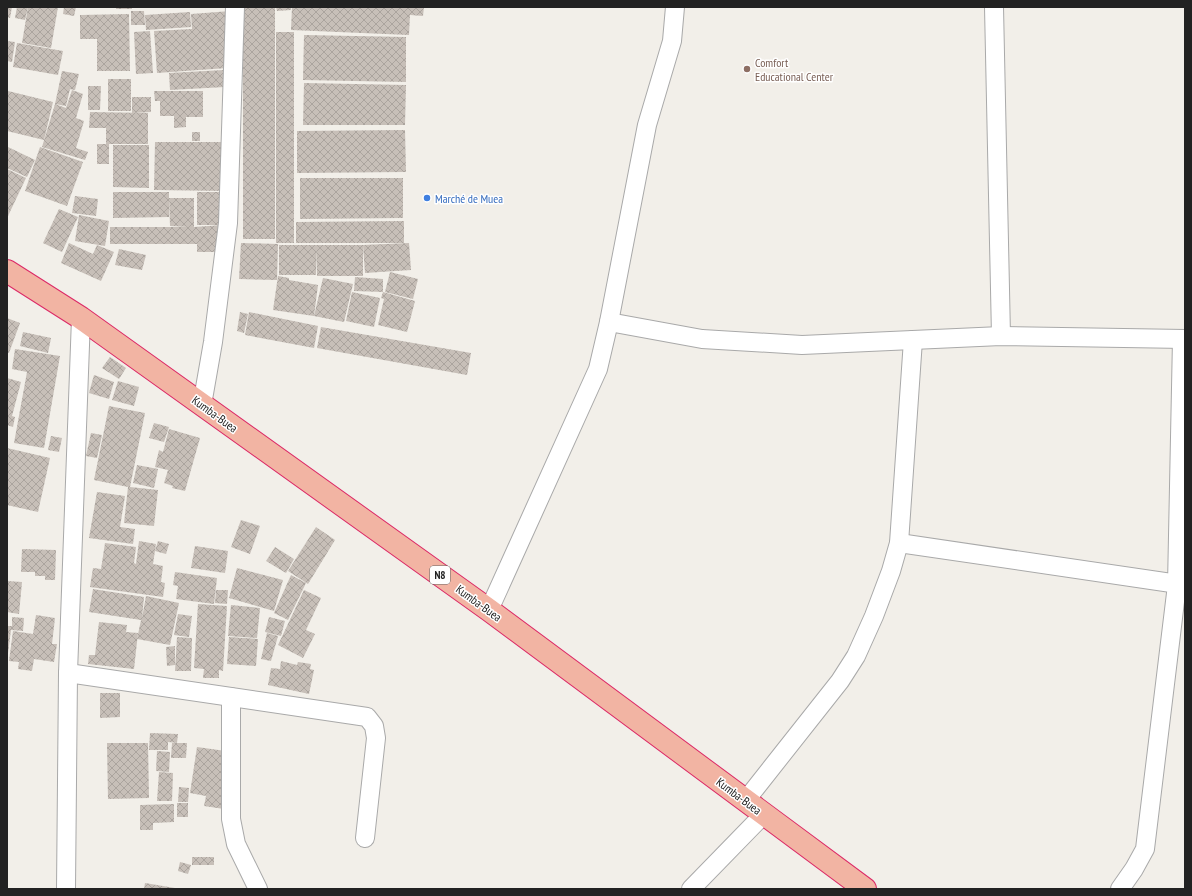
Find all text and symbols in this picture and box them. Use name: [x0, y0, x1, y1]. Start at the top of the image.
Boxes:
place label: Comfort Educational Center: [755, 55, 834, 84]
marker: Comfort Educational Center: [742, 64, 752, 74]
place label: Marché de Muea: [435, 191, 503, 206]
marker: Marché de Muea: [422, 193, 432, 203]
street label: Kumba-Buea: [189, 392, 241, 436]
road number: N8: [430, 566, 450, 584]
street label: Kumba-Buea: [453, 581, 505, 625]
street label: Kumba-Buea: [713, 774, 765, 818]

